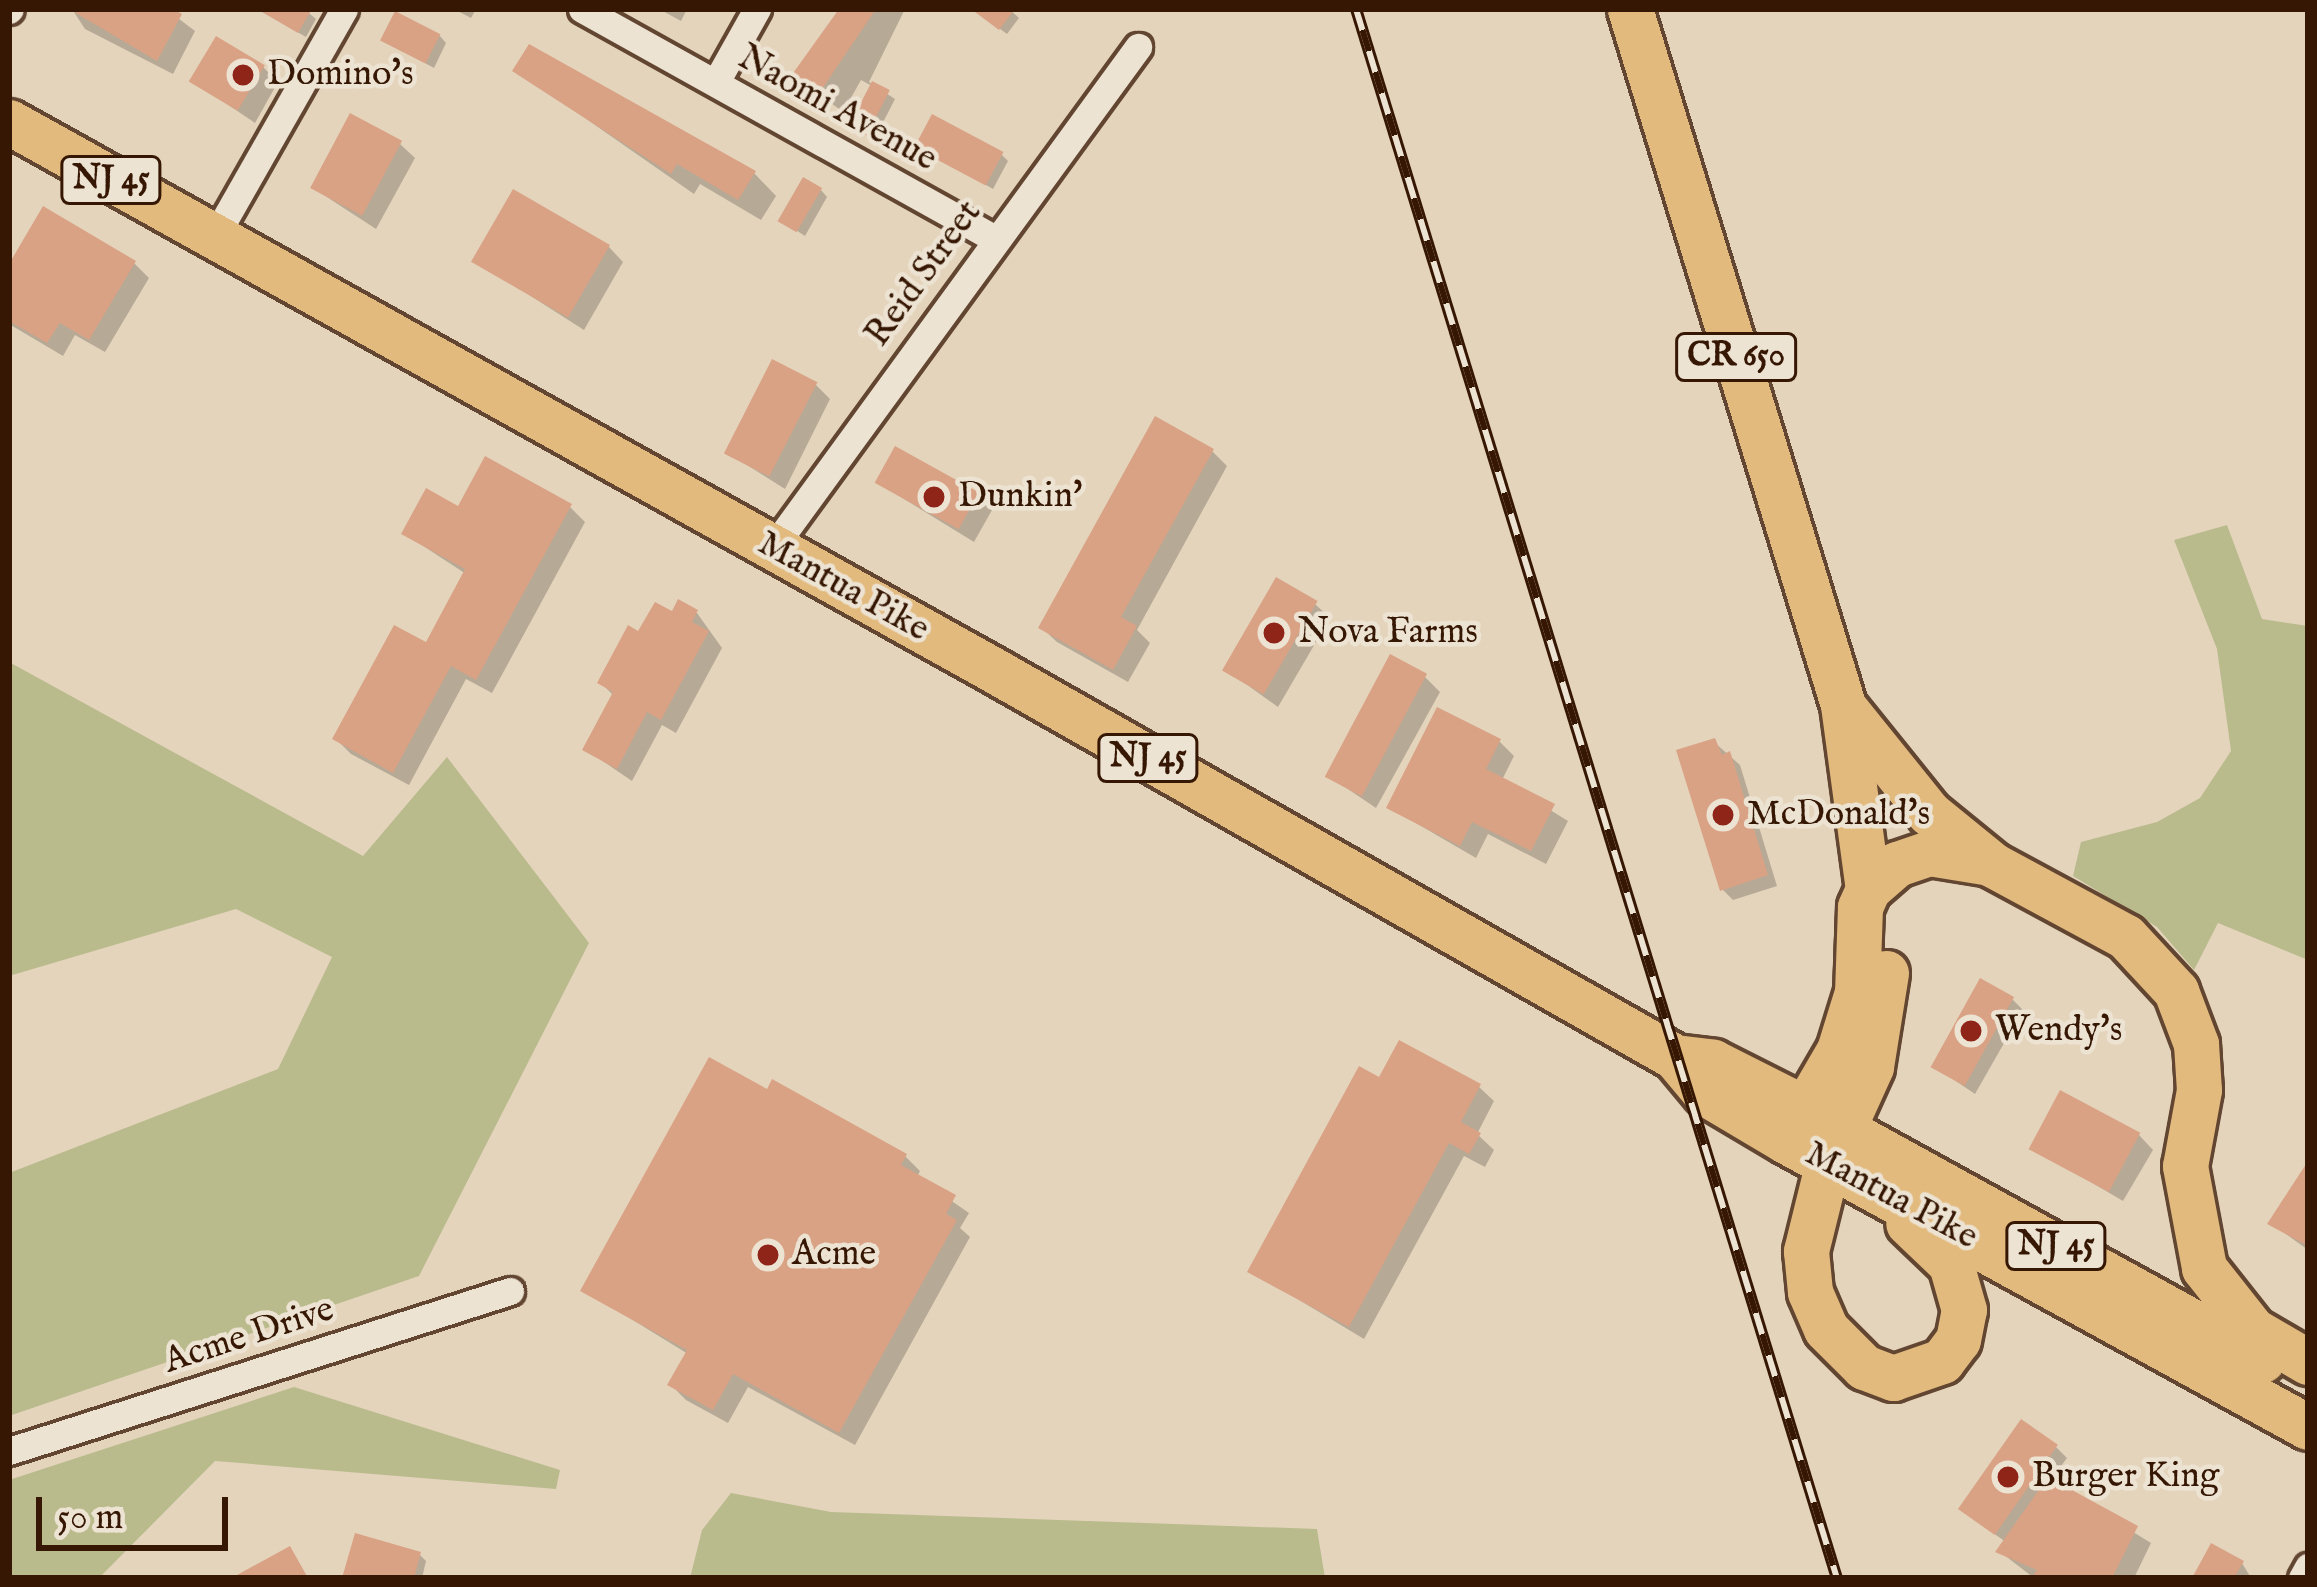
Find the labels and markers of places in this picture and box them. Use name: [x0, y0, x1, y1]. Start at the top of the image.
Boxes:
place label: Domino's: [267, 53, 414, 97]
marker: Domino's: [230, 62, 256, 88]
place label: Dunkin': [958, 475, 1083, 519]
marker: Dunkin': [921, 484, 947, 510]
place label: Nova Farms: [1298, 611, 1478, 655]
marker: Nova Farms: [1261, 620, 1287, 646]
place label: McDonald's: [1747, 793, 1930, 837]
marker: McDonald's: [1710, 802, 1736, 828]
place label: Wendy's: [1995, 1009, 2122, 1053]
marker: Wendy's: [1958, 1018, 1984, 1044]
place label: Acme: [792, 1233, 876, 1277]
marker: Acme: [755, 1242, 781, 1268]
place label: Burger King: [2032, 1455, 2219, 1499]
marker: Burger King: [1995, 1464, 2021, 1490]

